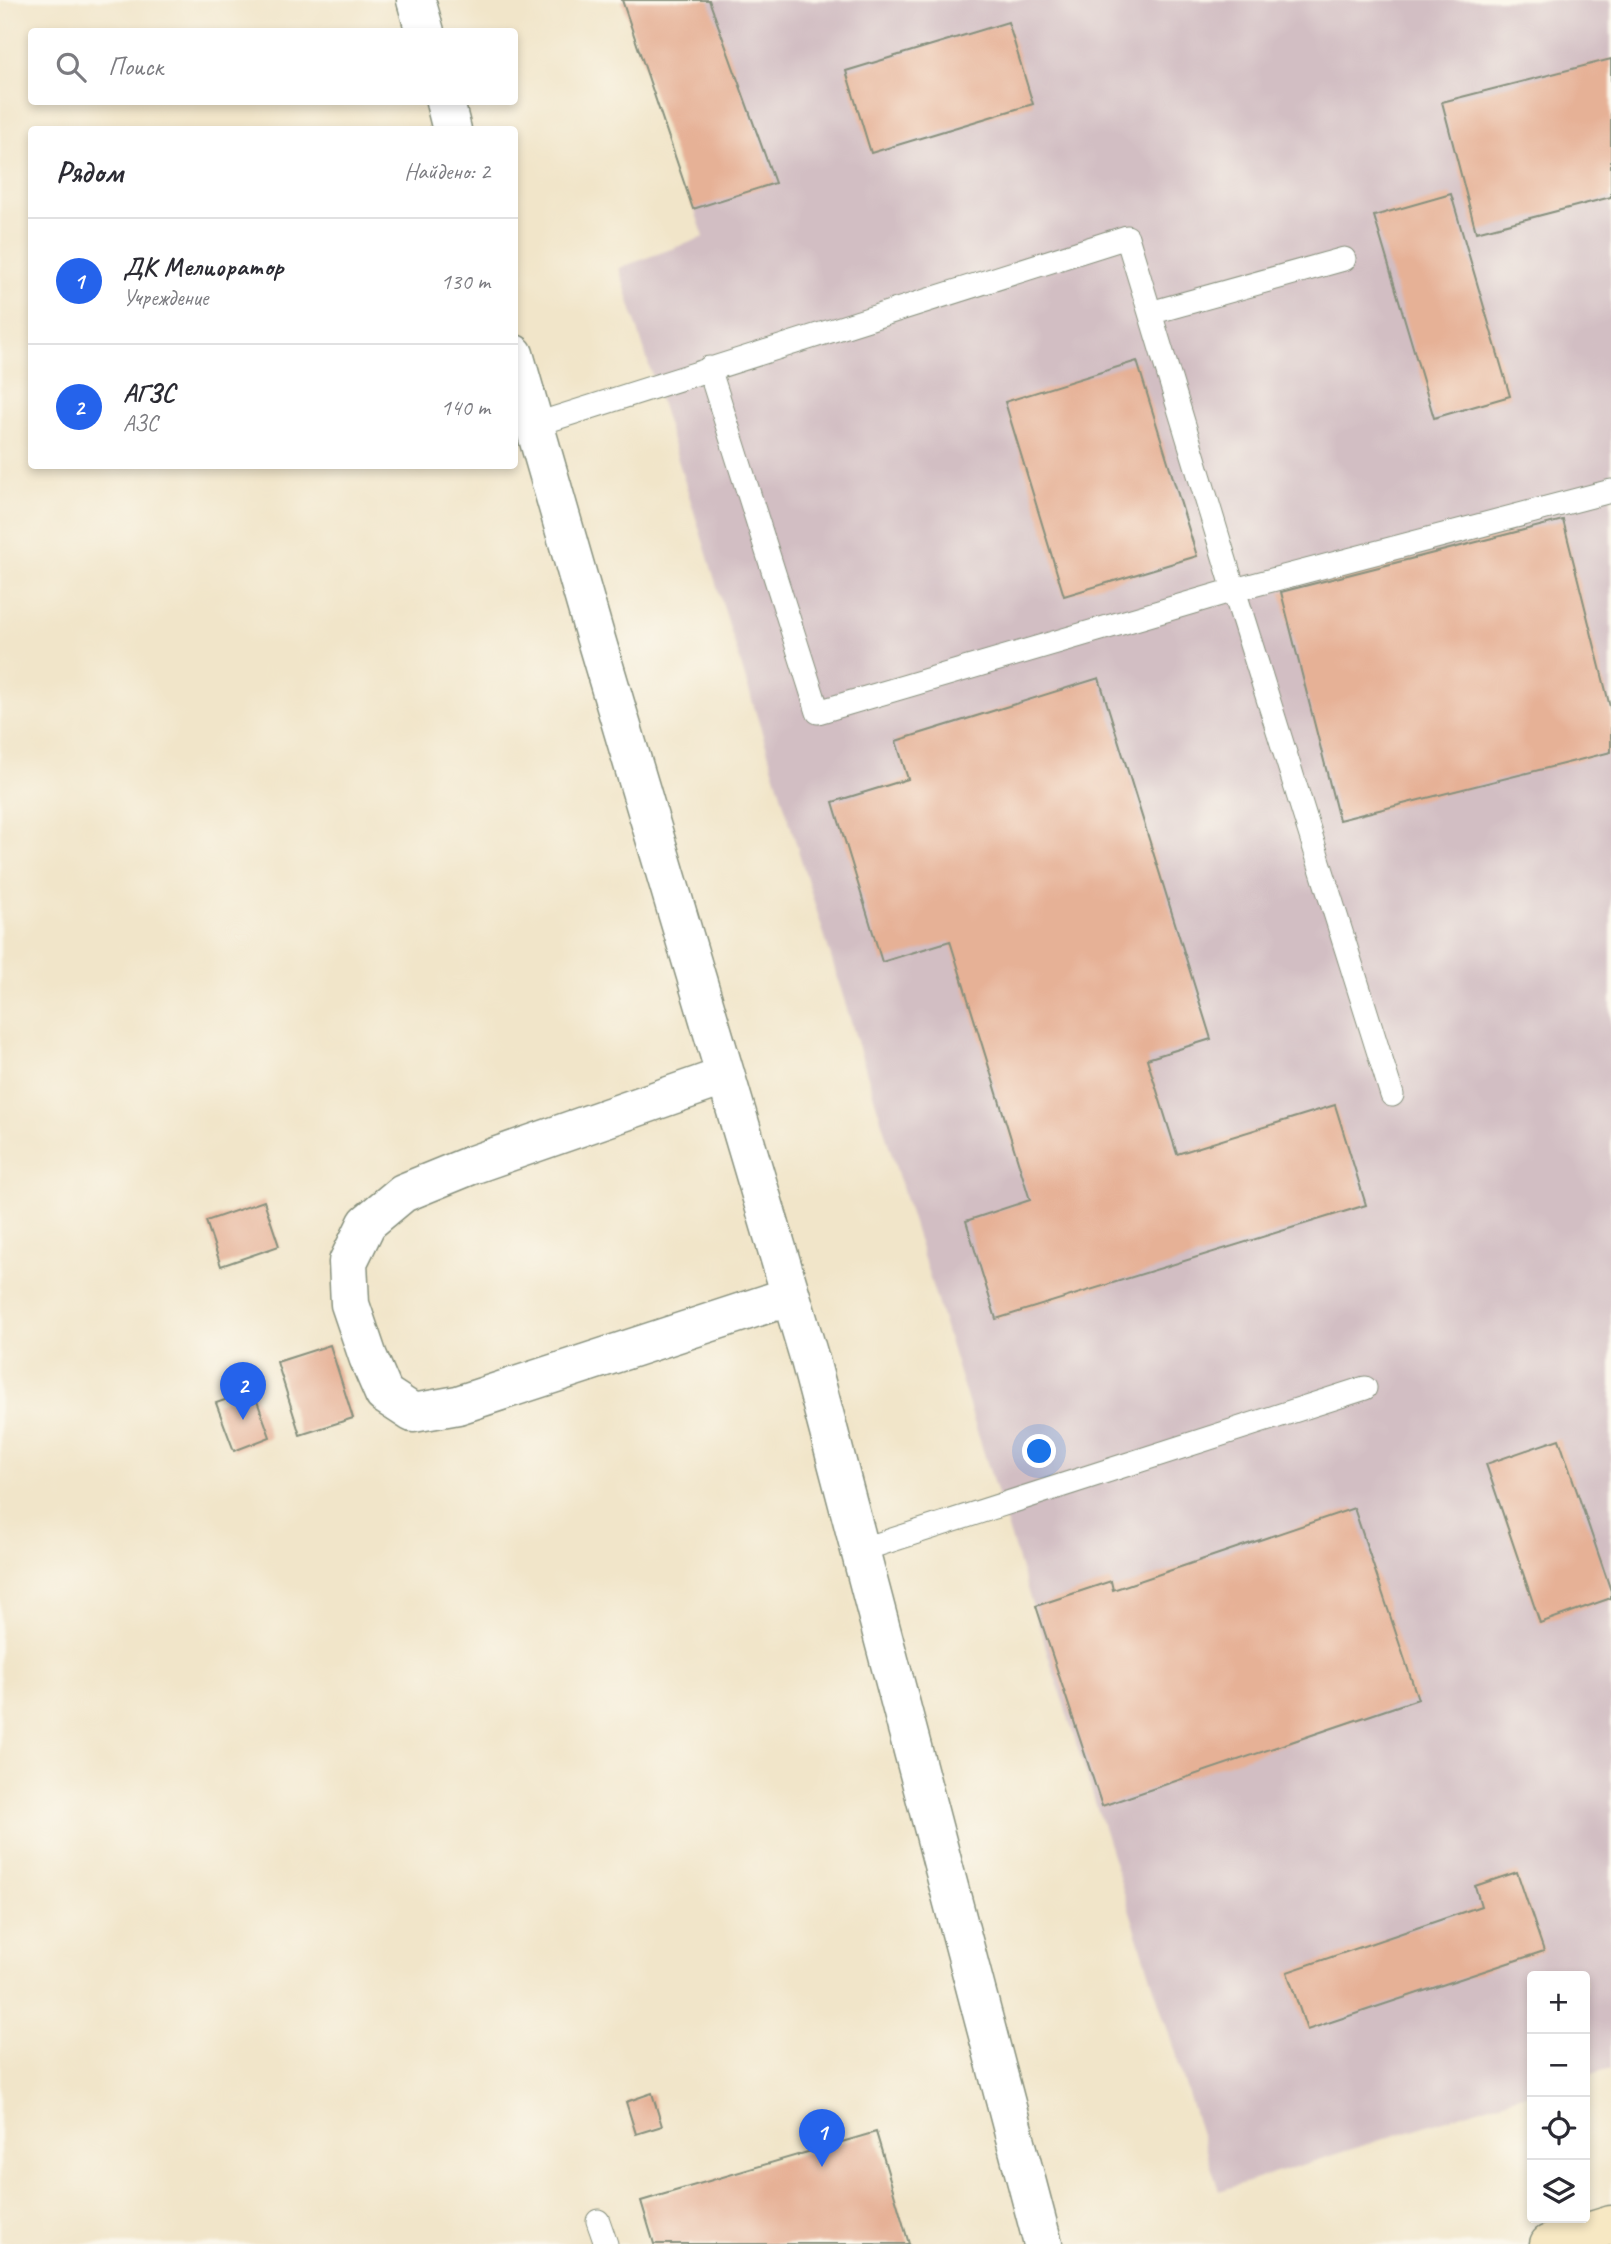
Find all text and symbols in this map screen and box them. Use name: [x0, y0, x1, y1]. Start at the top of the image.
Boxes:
search box: [28, 28, 518, 105]
icon: search: [52, 48, 90, 86]
text: Поиск: [108, 50, 163, 83]
text: Рядом: [56, 153, 123, 191]
text: Найдено: 2: [404, 157, 490, 186]
text: ДК Мелиоратор: [123, 250, 283, 283]
text: 1: [74, 267, 84, 296]
text: 130 m: [441, 267, 490, 296]
text: Учреждение: [123, 283, 208, 312]
text: АГЗС: [123, 376, 175, 409]
text: 2: [74, 393, 84, 422]
text: 140 m: [441, 393, 490, 422]
text: АЗС: [123, 409, 158, 438]
pin: 2: [220, 1362, 266, 1420]
your location: [1022, 1434, 1056, 1468]
map controls: [1527, 1971, 1590, 2223]
button: +: [1527, 1971, 1590, 2034]
button: −: [1527, 2034, 1590, 2097]
button: locate: [1527, 2097, 1590, 2160]
pin: 1: [799, 2109, 845, 2167]
button: layers: [1527, 2160, 1590, 2223]

